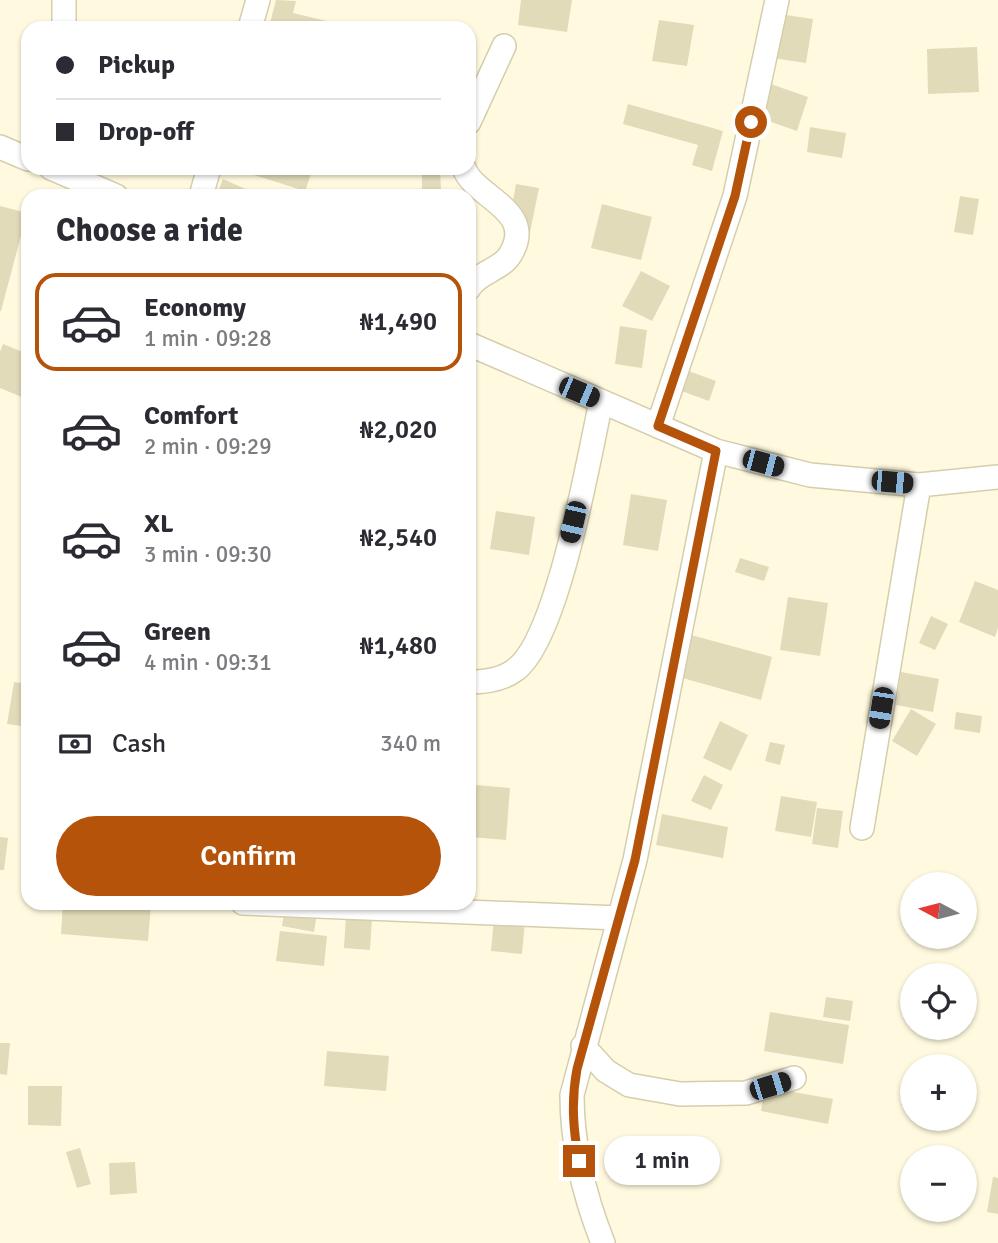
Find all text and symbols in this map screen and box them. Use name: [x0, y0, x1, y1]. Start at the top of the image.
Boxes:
text: Pickup: [98, 49, 175, 81]
route start: [735, 106, 767, 138]
text: Drop-off: [98, 116, 194, 148]
text: Choose a ride: [56, 211, 243, 250]
icon: car: [60, 291, 123, 354]
text: Economy: [144, 292, 246, 324]
text: ₦1,490: [359, 306, 437, 338]
text: 1 min · 09:28: [144, 324, 272, 353]
car: [556, 374, 603, 410]
icon: car: [60, 399, 123, 462]
text: Comfort: [144, 400, 238, 432]
text: ₦2,020: [359, 414, 437, 446]
text: 2 min · 09:29: [144, 432, 272, 461]
car: [740, 447, 787, 479]
car: [871, 470, 914, 494]
car: [559, 499, 588, 545]
icon: car: [60, 507, 123, 570]
text: XL: [144, 508, 174, 540]
text: ₦2,540: [359, 522, 437, 554]
text: 3 min · 09:30: [144, 540, 272, 569]
icon: car: [60, 615, 123, 678]
text: Green: [144, 616, 211, 648]
text: ₦1,480: [359, 630, 437, 662]
text: 4 min · 09:31: [144, 648, 272, 677]
car: [868, 686, 895, 730]
icon: cash: [56, 725, 94, 763]
text: Cash: [112, 728, 166, 760]
text: 340 m: [380, 729, 441, 758]
button: Confirm: [56, 816, 441, 896]
north arrow: [900, 872, 976, 948]
map controls: [900, 872, 977, 1222]
button: locate: [900, 963, 977, 1040]
button: +: [900, 1054, 977, 1131]
car: [747, 1070, 794, 1102]
callout: 1 min: [604, 1136, 719, 1186]
route end: [563, 1145, 595, 1177]
button: −: [900, 1145, 977, 1222]
text: 1 min: [634, 1146, 690, 1175]

